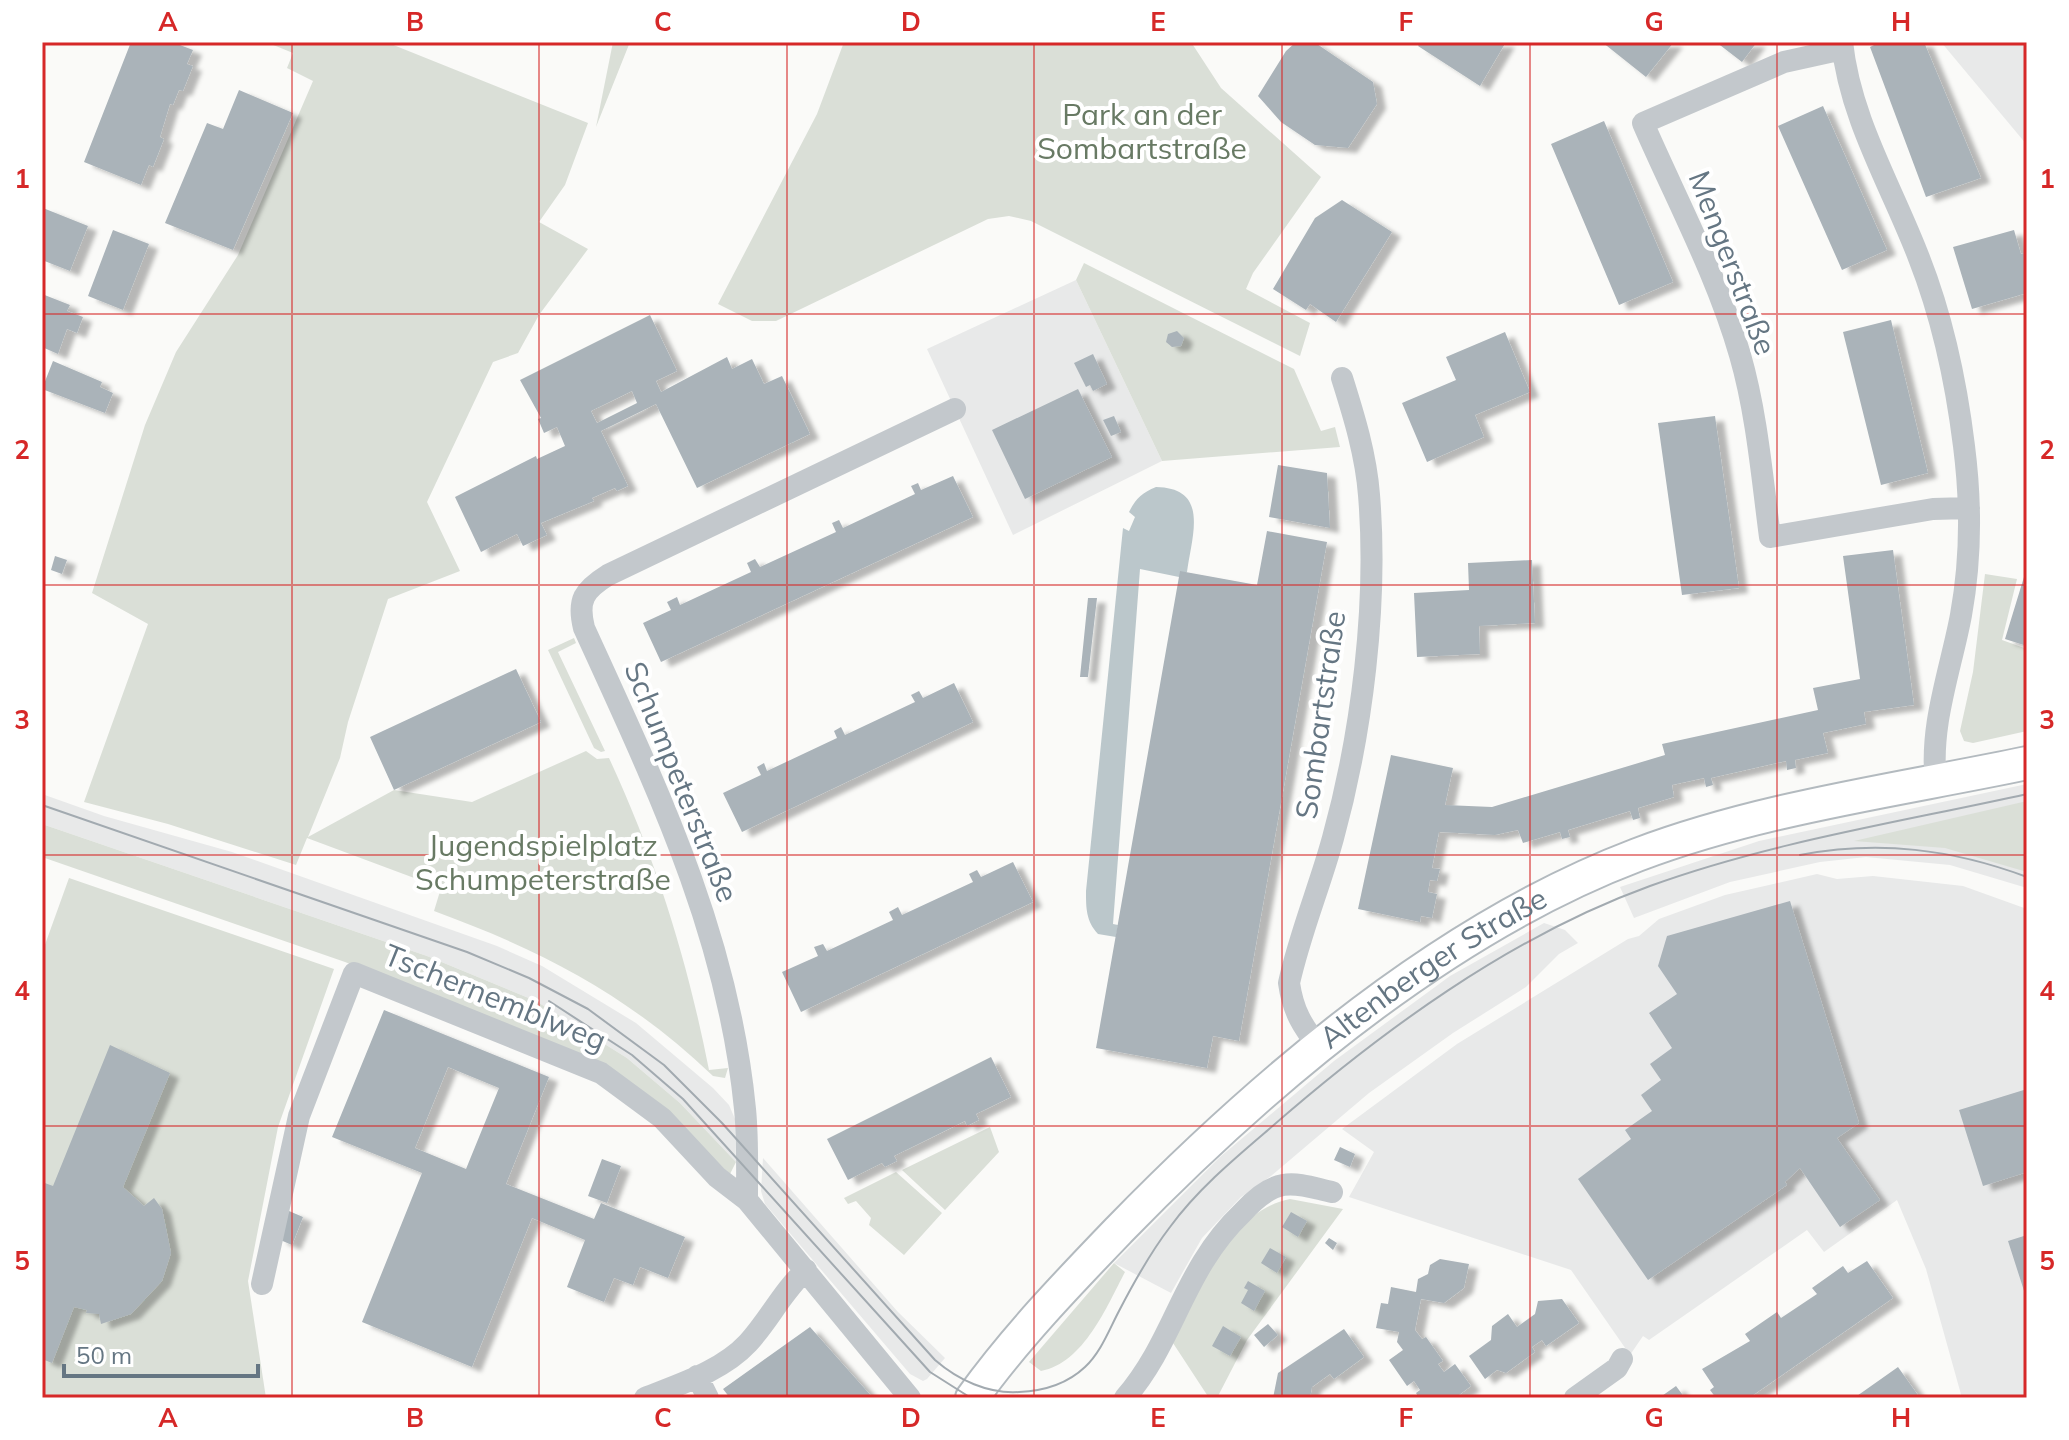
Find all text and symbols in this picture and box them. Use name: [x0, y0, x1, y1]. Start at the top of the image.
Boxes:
text: A: [158, 5, 178, 38]
text: B: [406, 5, 424, 38]
text: C: [654, 5, 672, 38]
text: D: [901, 5, 921, 38]
text: E: [1150, 5, 1166, 38]
text: F: [1399, 5, 1414, 38]
text: G: [1644, 5, 1664, 38]
text: H: [1891, 5, 1911, 38]
park label: Park an der Sombartstraße: [1037, 95, 1247, 167]
text: 1: [14, 162, 30, 195]
text: 1: [2039, 162, 2055, 195]
street label: Mengerstraße: [1680, 165, 1785, 360]
text: 2: [14, 433, 30, 466]
text: 2: [2039, 433, 2055, 466]
street label: Sombartstraße: [1287, 608, 1353, 821]
street label: Schumpeterstraße: [616, 656, 747, 907]
text: 3: [14, 703, 30, 736]
text: 3: [2039, 703, 2055, 736]
park label: Jugendspielplatz Schumpeterstraße: [415, 826, 671, 898]
street label: Altenberger Straße: [1311, 879, 1553, 1056]
street label: Tschernemblweg: [379, 935, 612, 1059]
text: 4: [14, 974, 30, 1007]
text: 4: [2039, 974, 2055, 1007]
text: 5: [14, 1244, 30, 1277]
text: 5: [2039, 1244, 2055, 1277]
scale bar: [64, 1328, 258, 1378]
text: 50 m: [76, 1340, 132, 1370]
text: A: [158, 1401, 178, 1434]
text: B: [406, 1401, 424, 1434]
text: C: [654, 1401, 672, 1434]
text: D: [901, 1401, 921, 1434]
text: E: [1150, 1401, 1166, 1434]
text: F: [1399, 1401, 1414, 1434]
text: G: [1644, 1401, 1664, 1434]
text: H: [1891, 1401, 1911, 1434]

